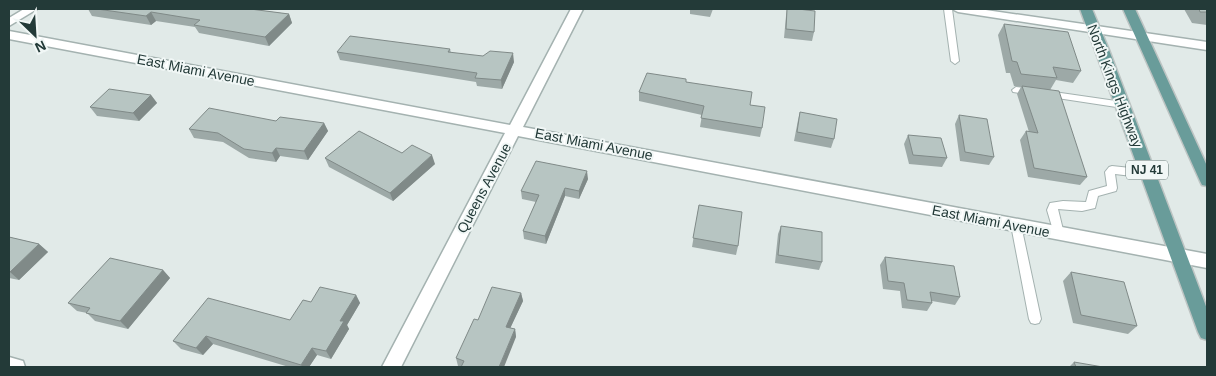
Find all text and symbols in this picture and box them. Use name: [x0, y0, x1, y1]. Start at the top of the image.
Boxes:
north arrow: [10, 10, 60, 60]
street label: North Kings Highway: [1084, 22, 1146, 150]
text: N: [33, 37, 48, 56]
street label: East Miami Avenue: [136, 51, 256, 89]
street label: East Miami Avenue: [534, 125, 654, 163]
street label: Queens Avenue: [454, 140, 514, 236]
road number: NJ 41: [1126, 160, 1168, 180]
street label: East Miami Avenue: [931, 202, 1051, 240]

